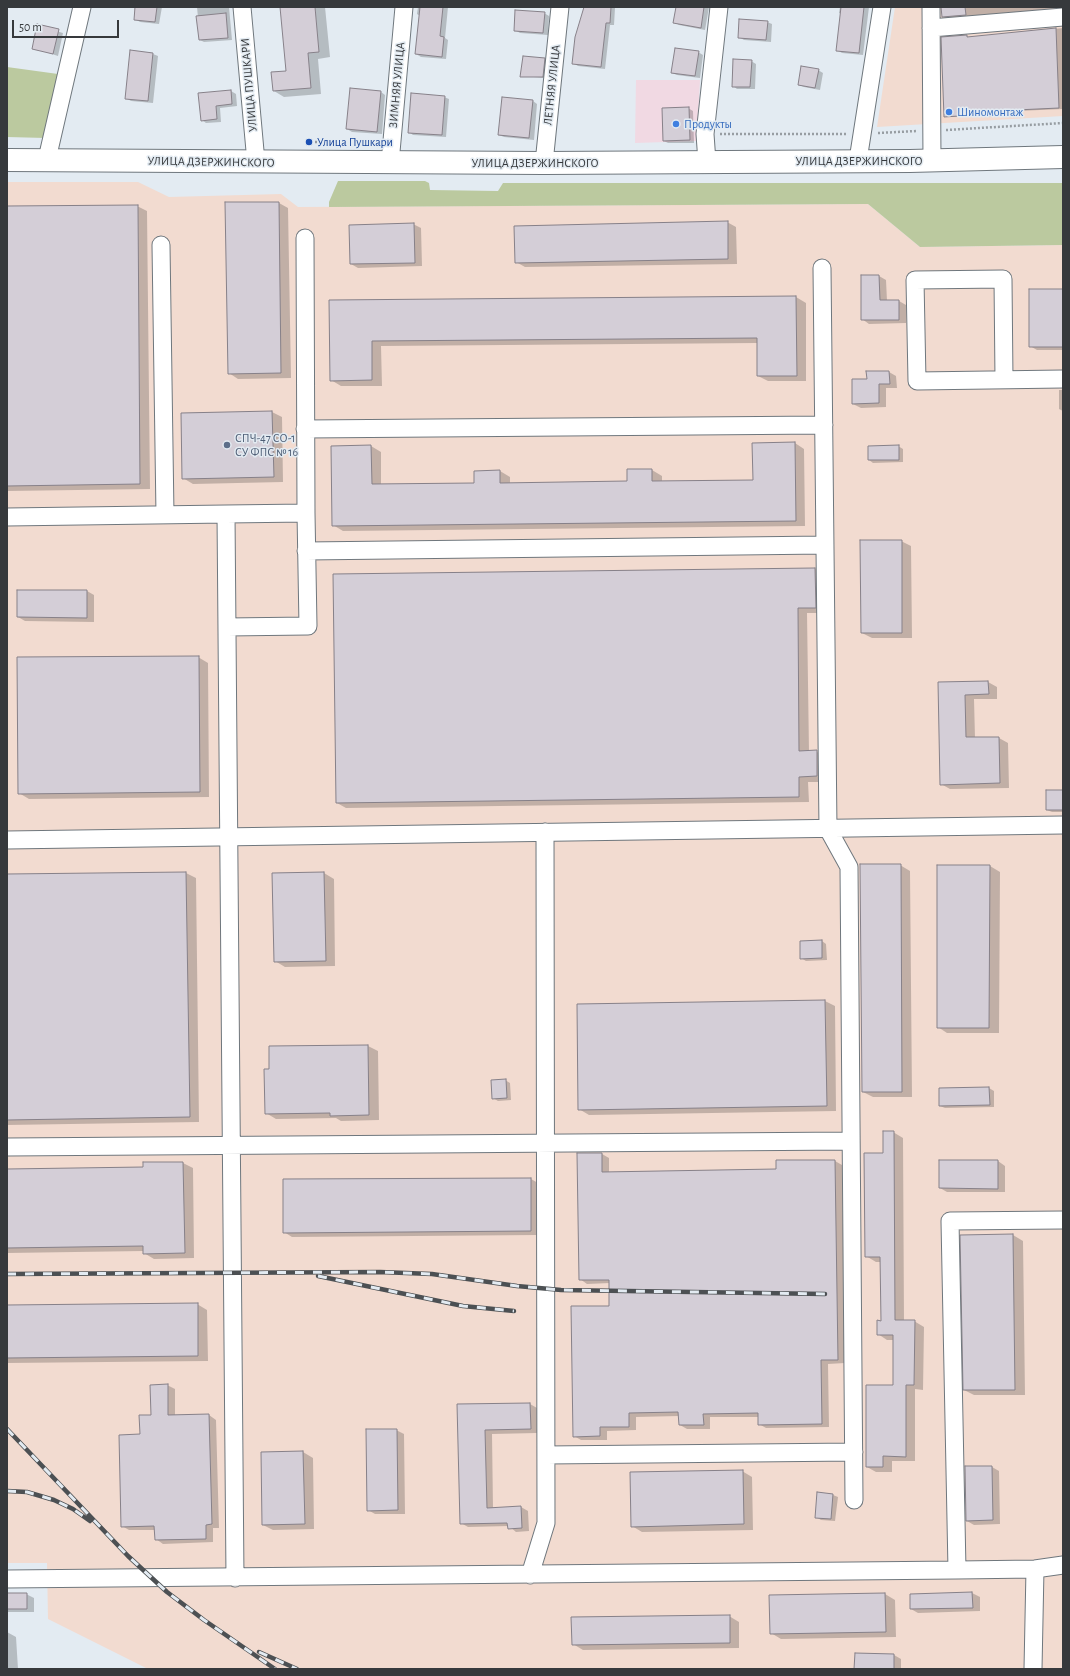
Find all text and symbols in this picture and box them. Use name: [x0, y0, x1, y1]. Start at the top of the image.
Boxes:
scale bar: [14, 12, 121, 38]
text: 50 m: [19, 21, 42, 33]
street label: УЛИЦА ПУШКАРИ: [238, 37, 260, 133]
street label: ЗИМНЯЯ УЛИЦА: [386, 41, 408, 129]
street label: ЛЕТНЯЯ УЛИЦА: [541, 44, 563, 126]
place label: Шиномонтаж: [957, 105, 1023, 119]
marker: Шиномонтаж: [944, 107, 954, 117]
place label: Продукты: [684, 117, 732, 131]
marker: Продукты: [671, 119, 681, 129]
place label: Улица Пушкари: [317, 135, 393, 149]
marker: Улица Пушкари: [304, 137, 314, 147]
street label: УЛИЦА ДЗЕРЖИНСКОГО: [147, 154, 275, 170]
street label: УЛИЦА ДЗЕРЖИНСКОГО: [795, 154, 923, 168]
street label: УЛИЦА ДЗЕРЖИНСКОГО: [471, 156, 599, 170]
place label: СПЧ-47 СО-1 СУ ФПС № 16: [235, 431, 298, 459]
marker: СПЧ-47 СО-1 СУ ФПС № 16: [222, 440, 232, 450]

